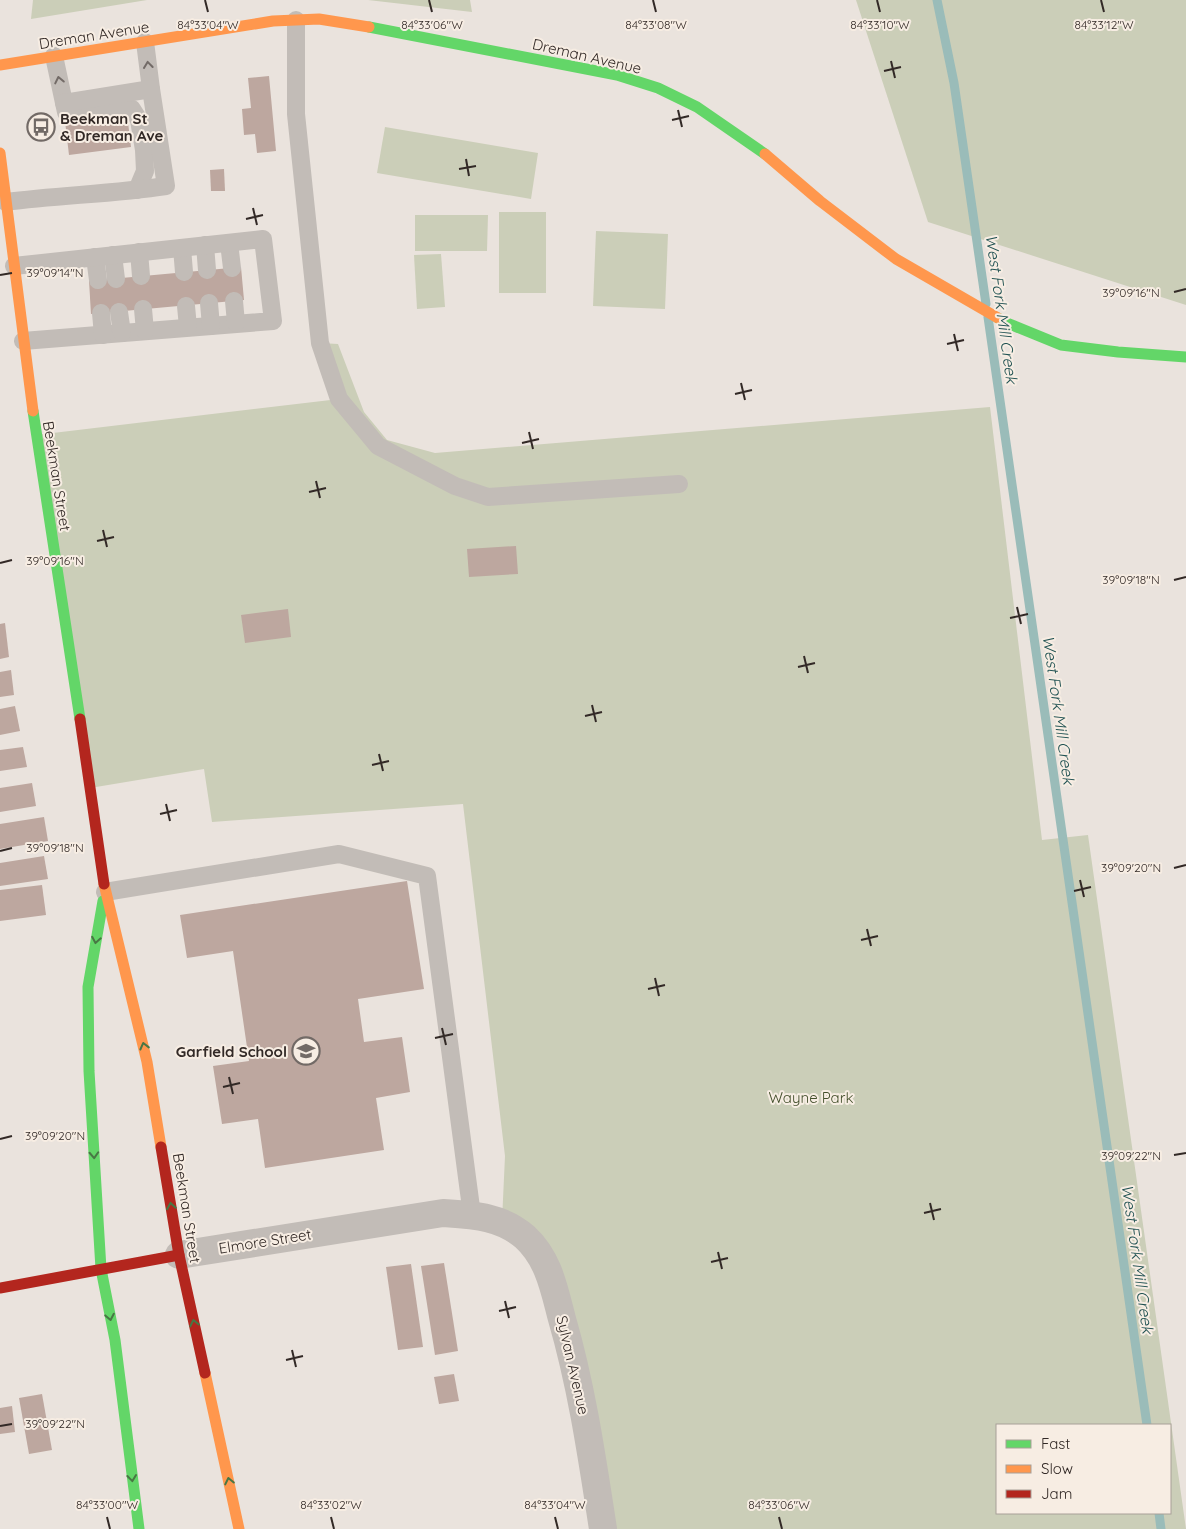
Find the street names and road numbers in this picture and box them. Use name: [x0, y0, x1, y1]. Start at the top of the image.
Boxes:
street label: Dreman Avenue: [37, 17, 151, 53]
street label: Dreman Avenue: [531, 34, 643, 78]
street label: Beekman Street: [39, 420, 75, 532]
street label: Beekman Street: [169, 1152, 205, 1264]
street label: Elmore Street: [217, 1224, 313, 1258]
street label: Sylvan Avenue: [552, 1314, 594, 1416]

